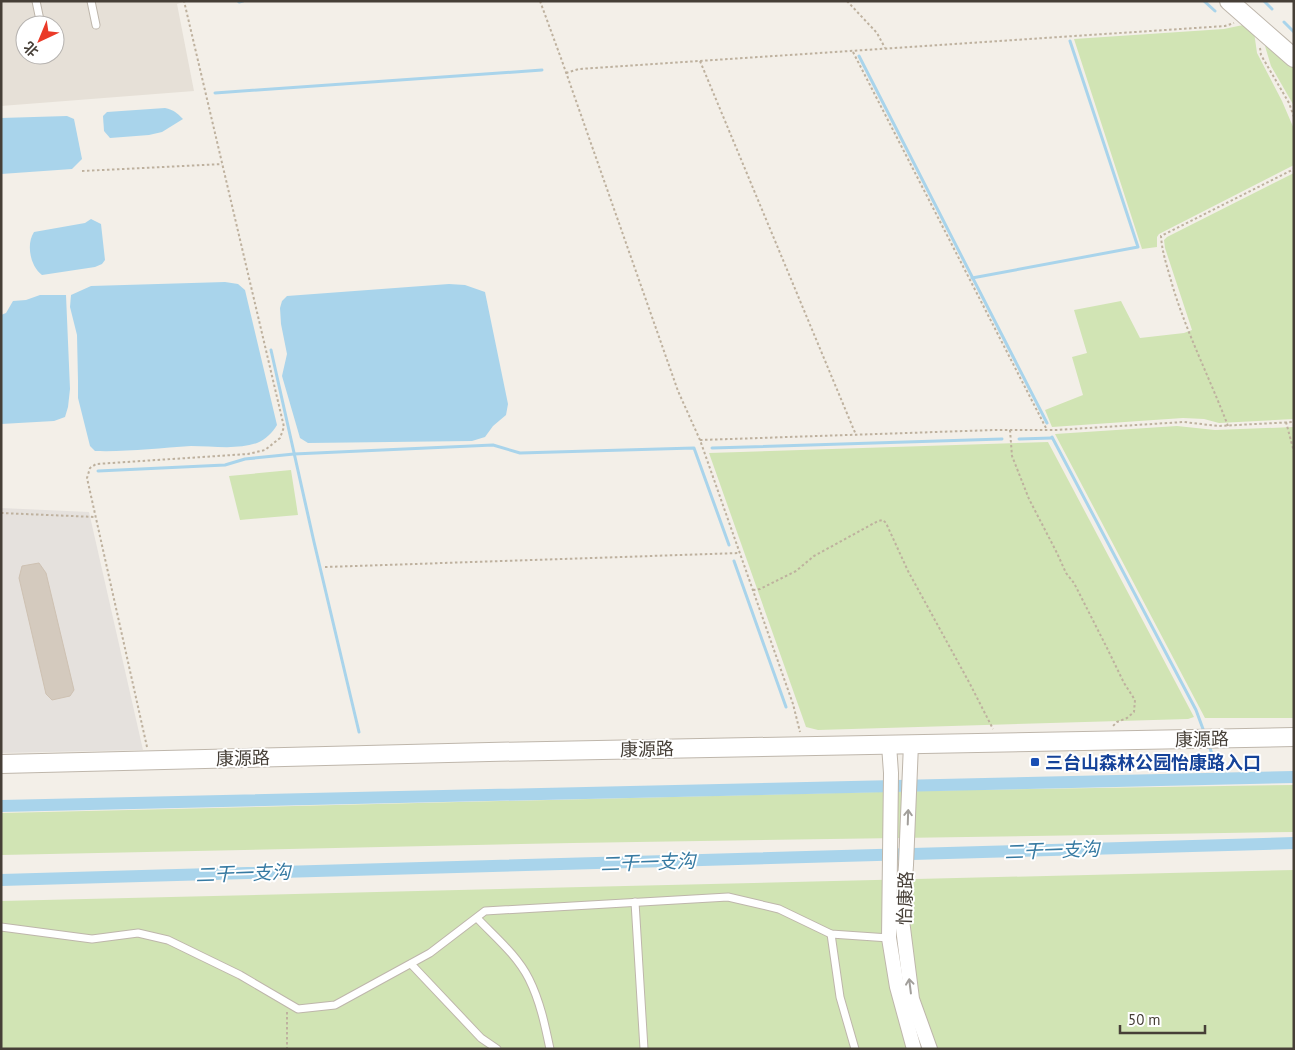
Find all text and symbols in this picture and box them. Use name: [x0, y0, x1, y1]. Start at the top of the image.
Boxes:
north arrow: [15, 15, 65, 65]
text: 北: [20, 38, 42, 61]
street label: 康源路: [1175, 727, 1229, 751]
street label: 康源路: [620, 737, 674, 761]
street label: 康源路: [216, 746, 270, 770]
place label: 三台山森林公园怡康路入口: [1045, 751, 1261, 774]
marker: 三台山森林公园怡康路入口: [1029, 756, 1041, 768]
one-way arrow: [903, 809, 913, 826]
water label: 二干一支沟: [1004, 836, 1102, 864]
water label: 二干一支沟: [600, 848, 698, 876]
water label: 二干一支沟: [195, 859, 293, 887]
street label: 怡康路: [893, 871, 917, 925]
one-way arrow: [905, 978, 915, 994]
scale bar: [1120, 1002, 1205, 1034]
text: 50 m: [1128, 1010, 1161, 1029]

